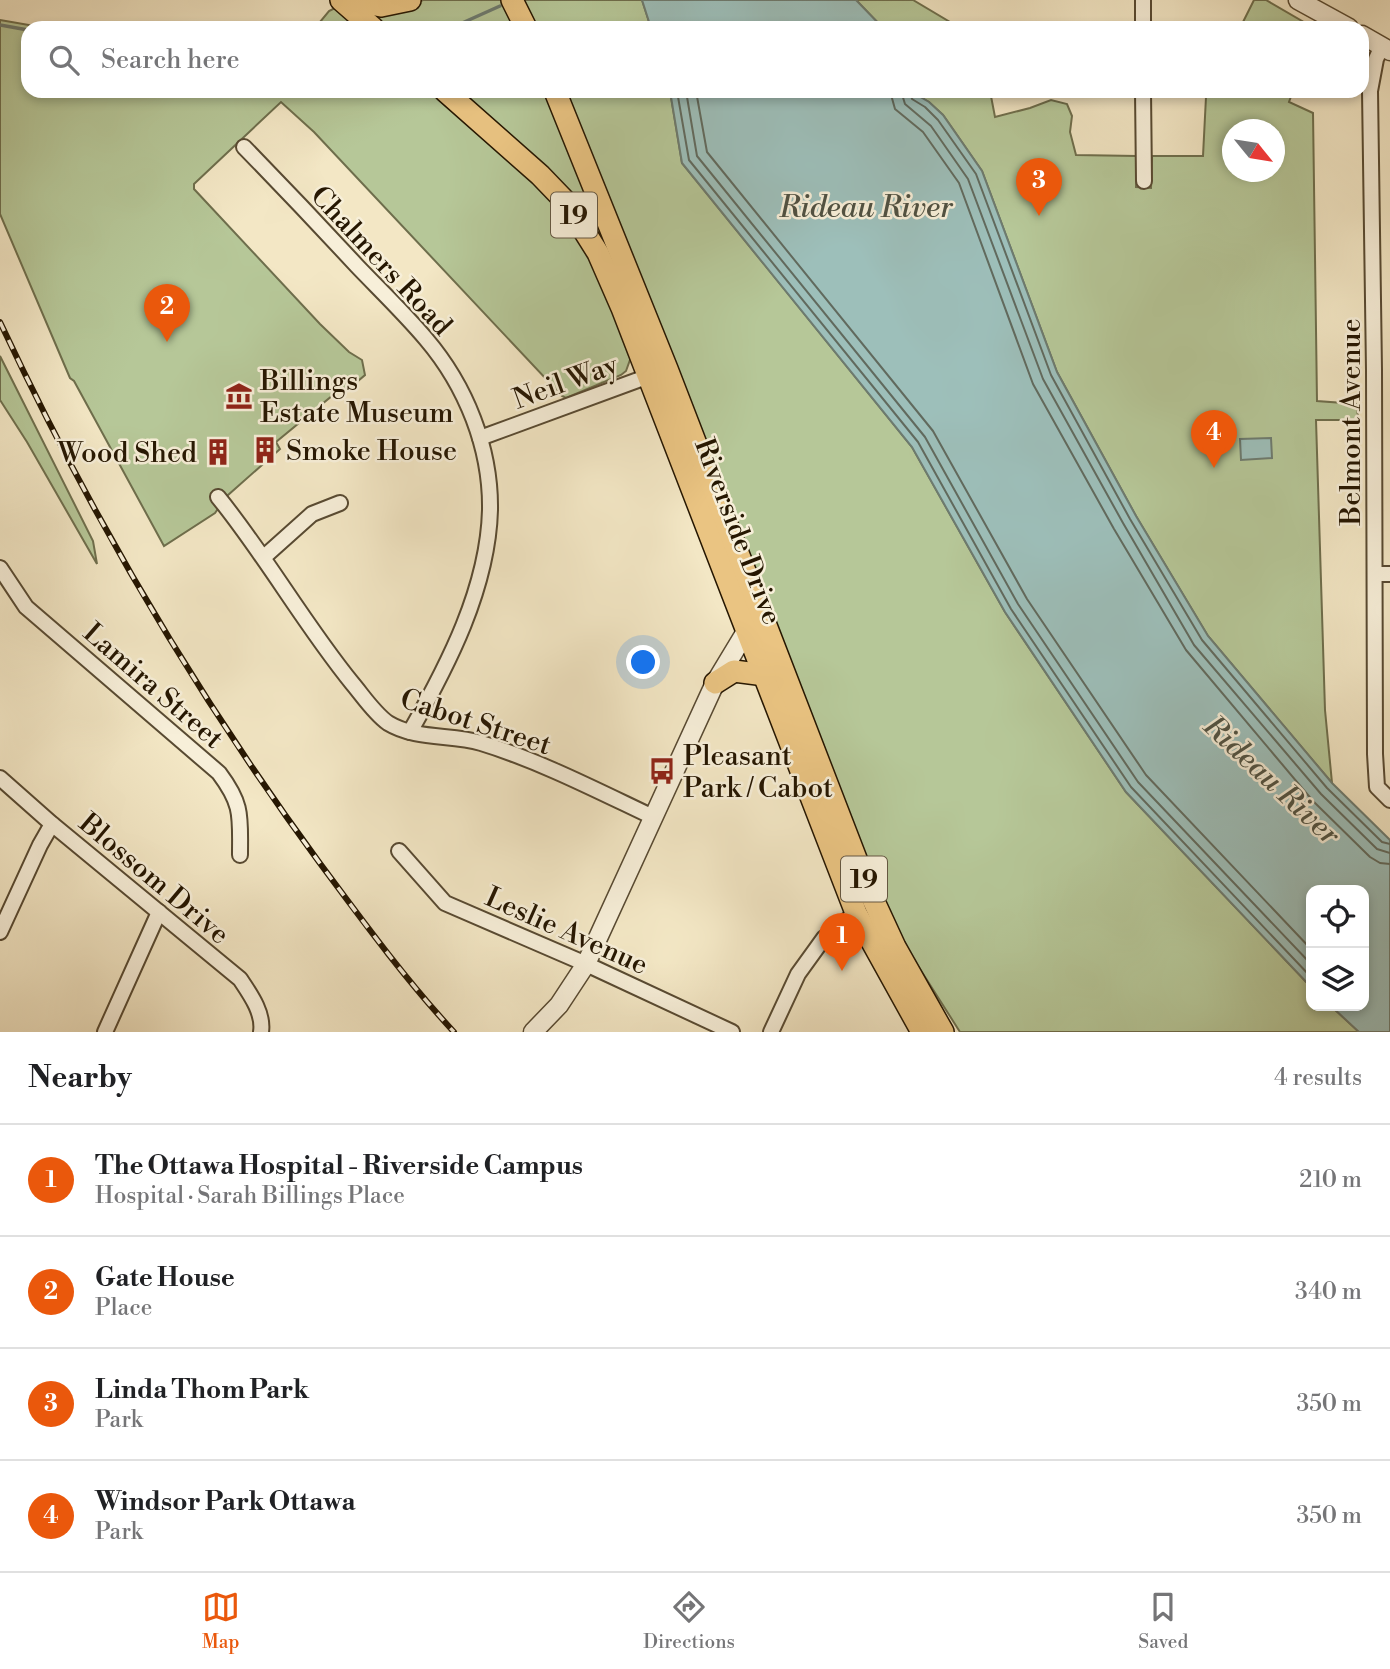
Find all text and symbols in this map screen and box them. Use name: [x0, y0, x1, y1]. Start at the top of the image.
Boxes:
search box: [21, 21, 1369, 98]
icon: search: [45, 41, 83, 79]
text: Search here: [101, 44, 240, 76]
north arrow: [1222, 119, 1285, 182]
pin: 3: [1016, 158, 1062, 216]
street label: Chalmers Road: [303, 179, 459, 343]
water label: Rideau River: [778, 189, 954, 227]
road number: 19: [551, 192, 597, 238]
pin: 2: [144, 284, 190, 342]
street label: Belmont Avenue: [1334, 318, 1369, 527]
street label: Neil Way: [508, 347, 623, 418]
place label: Billings Estate Museum: [259, 364, 454, 431]
museum icon: Billings Estate Museum: [224, 381, 254, 411]
pin: 4: [1191, 410, 1237, 468]
street label: Riverside Drive: [686, 433, 789, 630]
place label: Smoke House: [286, 434, 457, 469]
building icon: Smoke House: [250, 435, 280, 465]
place label: Wood Shed: [57, 436, 197, 471]
building icon: Wood Shed: [203, 437, 233, 467]
street label: Lamira Street: [76, 616, 230, 757]
your location: [626, 645, 660, 679]
street label: Cabot Street: [396, 682, 555, 763]
water label: Rideau River: [1194, 707, 1349, 855]
place label: Pleasant Park / Cabot: [683, 739, 833, 806]
bus stop icon: Pleasant Park / Cabot: [647, 756, 677, 786]
street label: Blossom Drive: [71, 805, 236, 952]
road number: 19: [841, 856, 887, 902]
street label: Leslie Avenue: [479, 880, 653, 983]
map controls: [1306, 885, 1369, 1011]
button: locate: [1306, 885, 1369, 948]
pin: 1: [819, 913, 865, 971]
button: layers: [1306, 948, 1369, 1011]
text: Nearby: [28, 1059, 132, 1097]
text: 4 results: [1274, 1064, 1362, 1092]
text: The Ottawa Hospital - Riverside Campus: [95, 1150, 583, 1182]
text: 1: [45, 1166, 57, 1194]
text: 210 m: [1299, 1166, 1362, 1194]
text: Hospital · Sarah Billings Place: [95, 1182, 405, 1210]
text: Gate House: [95, 1262, 235, 1294]
text: 2: [44, 1278, 58, 1306]
text: 340 m: [1295, 1278, 1362, 1306]
text: Place: [95, 1294, 152, 1322]
text: Linda Thom Park: [95, 1374, 309, 1406]
text: 3: [44, 1390, 58, 1418]
text: 350 m: [1296, 1390, 1362, 1418]
text: Park: [95, 1406, 143, 1434]
text: Windsor Park Ottawa: [95, 1486, 356, 1518]
text: 4: [43, 1502, 59, 1530]
text: 350 m: [1296, 1502, 1362, 1530]
text: Park: [95, 1518, 143, 1546]
tab: Map: [202, 1588, 240, 1654]
tab: Directions: [643, 1588, 735, 1654]
tab: Saved: [1138, 1588, 1188, 1654]

